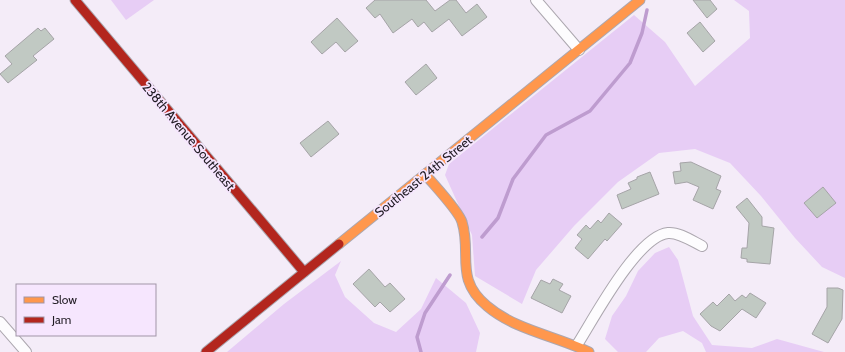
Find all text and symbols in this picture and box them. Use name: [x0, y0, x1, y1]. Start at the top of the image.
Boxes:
street label: 238th Avenue Southeast: [139, 79, 239, 194]
street label: Southeast 24th Street: [371, 131, 475, 220]
legend: [16, 284, 156, 336]
text: Slow: [52, 292, 77, 307]
text: Jam: [51, 312, 71, 327]

